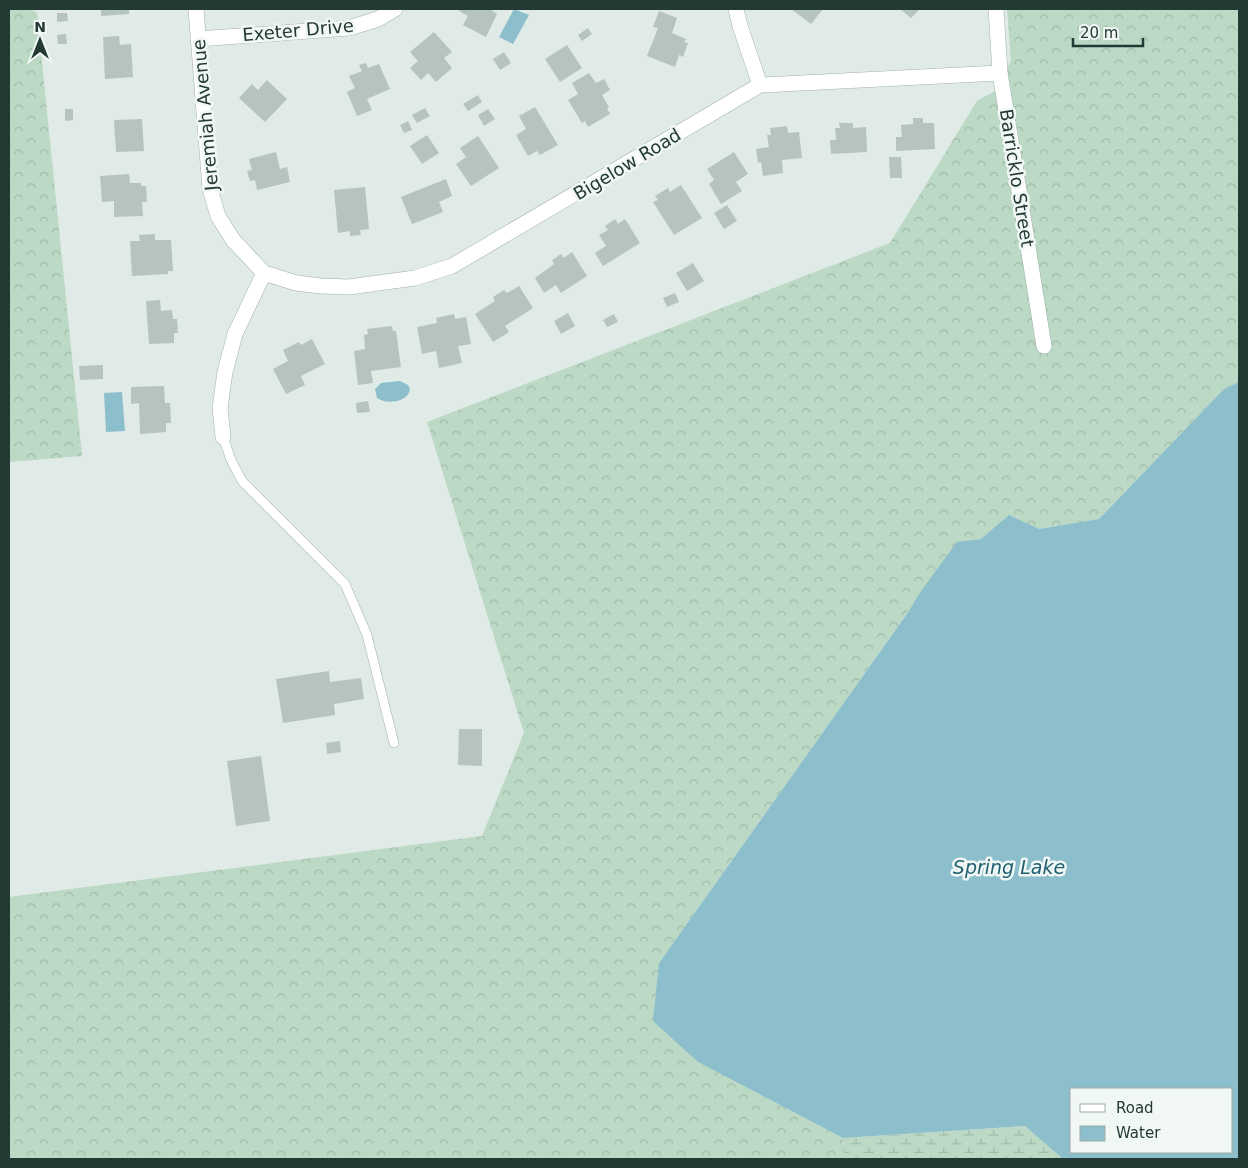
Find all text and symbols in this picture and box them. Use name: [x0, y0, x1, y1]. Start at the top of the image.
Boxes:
north arrow: [15, 15, 65, 65]
street label: Exeter Drive: [241, 15, 355, 45]
scale bar: [1073, 15, 1143, 47]
text: N: [34, 19, 46, 35]
text: 20 m: [1080, 24, 1118, 42]
street label: Jeremiah Avenue: [188, 38, 222, 193]
street label: Barricklo Street: [996, 107, 1038, 249]
street label: Bigelow Road: [570, 124, 684, 204]
water label: Spring Lake: [953, 856, 1065, 878]
legend: [1070, 1088, 1233, 1153]
text: Road: [1116, 1099, 1154, 1117]
text: Water: [1116, 1124, 1161, 1142]

